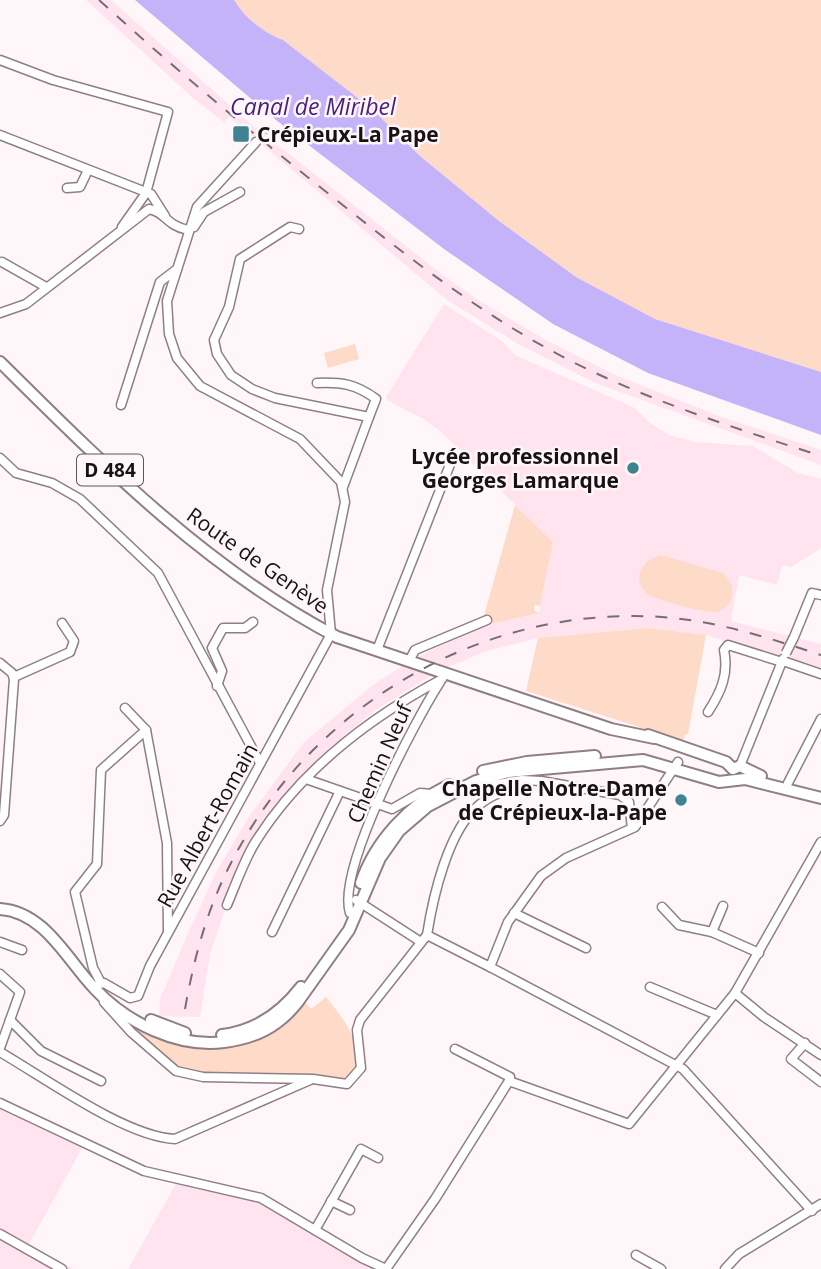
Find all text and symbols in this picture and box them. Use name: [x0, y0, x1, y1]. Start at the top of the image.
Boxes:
water label: Canal de Miribel: [230, 90, 397, 122]
place label: Crépieux-La Pape: [257, 120, 439, 148]
marker: Crépieux-La Pape: [231, 124, 251, 144]
place label: Lycée professionnel Georges Lamarque: [411, 442, 619, 494]
road number: D 484: [77, 454, 143, 485]
marker: Lycée professionnel Georges Lamarque: [625, 460, 641, 476]
street label: Route de Genève: [181, 501, 335, 619]
street label: Chemin Neuf: [340, 697, 419, 827]
street label: Rue Albert-Romain: [150, 738, 264, 912]
place label: Chapelle Notre-Dame de Crépieux-la-Pape: [442, 774, 667, 826]
marker: Chapelle Notre-Dame de Crépieux-la-Pape: [673, 792, 689, 808]

